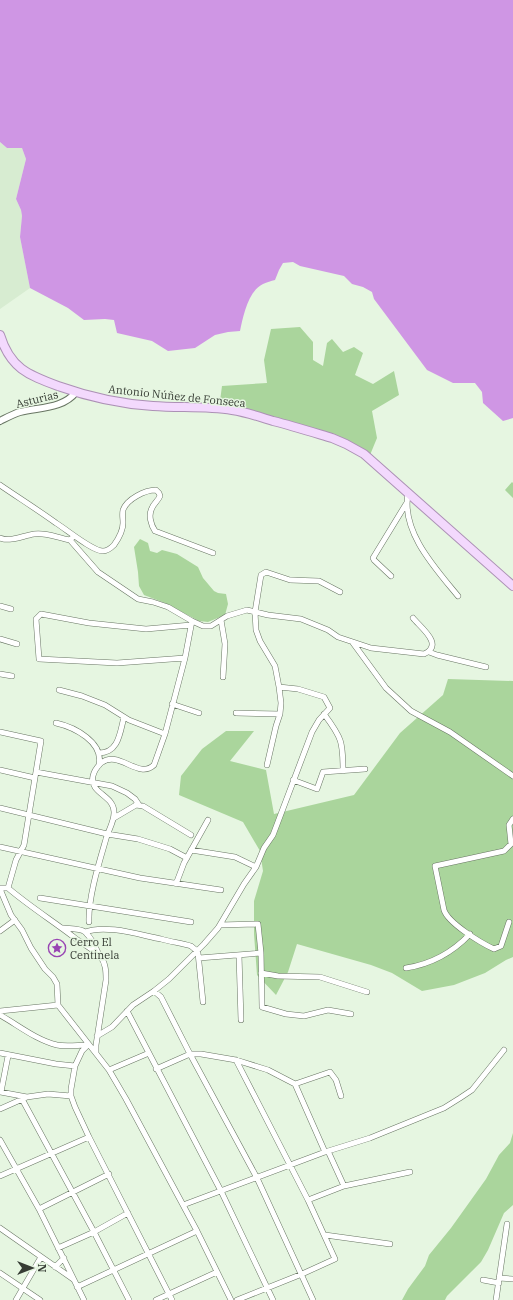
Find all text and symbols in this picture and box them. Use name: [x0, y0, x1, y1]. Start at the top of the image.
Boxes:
street label: Antonio Núñez de Fonseca: [108, 382, 246, 410]
street label: Asturias: [14, 387, 60, 411]
place label: Cerro El Centinela: [70, 935, 120, 962]
place icon: Cerro El Centinela: [47, 938, 67, 958]
north arrow: [12, 1248, 52, 1288]
text: N: [35, 1264, 49, 1273]

